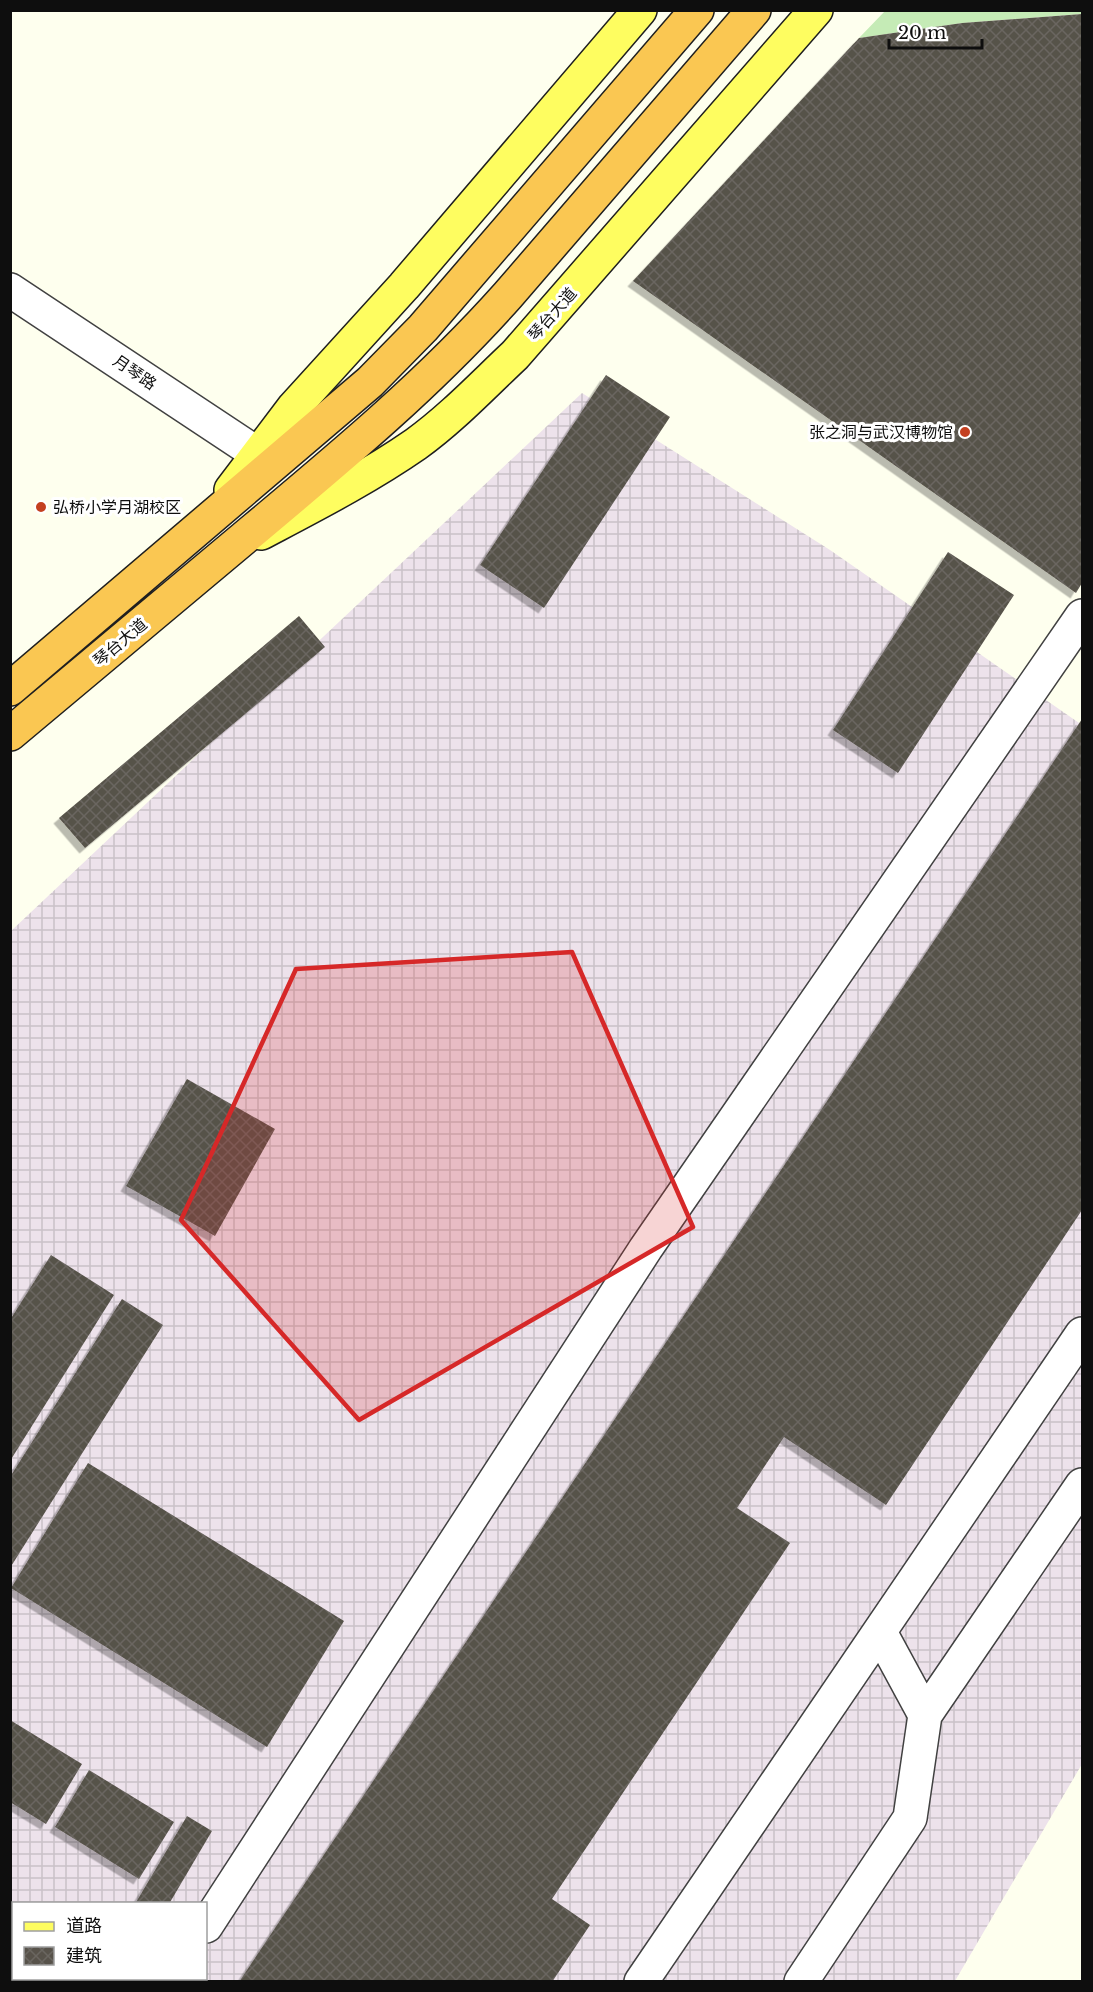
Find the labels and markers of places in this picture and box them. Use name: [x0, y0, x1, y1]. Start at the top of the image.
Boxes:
place label: 张之洞与武汉博物馆: [809, 422, 953, 442]
marker: 张之洞与武汉博物馆: [958, 425, 972, 439]
place label: 弘桥小学月湖校区: [53, 497, 181, 517]
marker: 弘桥小学月湖校区: [34, 500, 48, 514]

